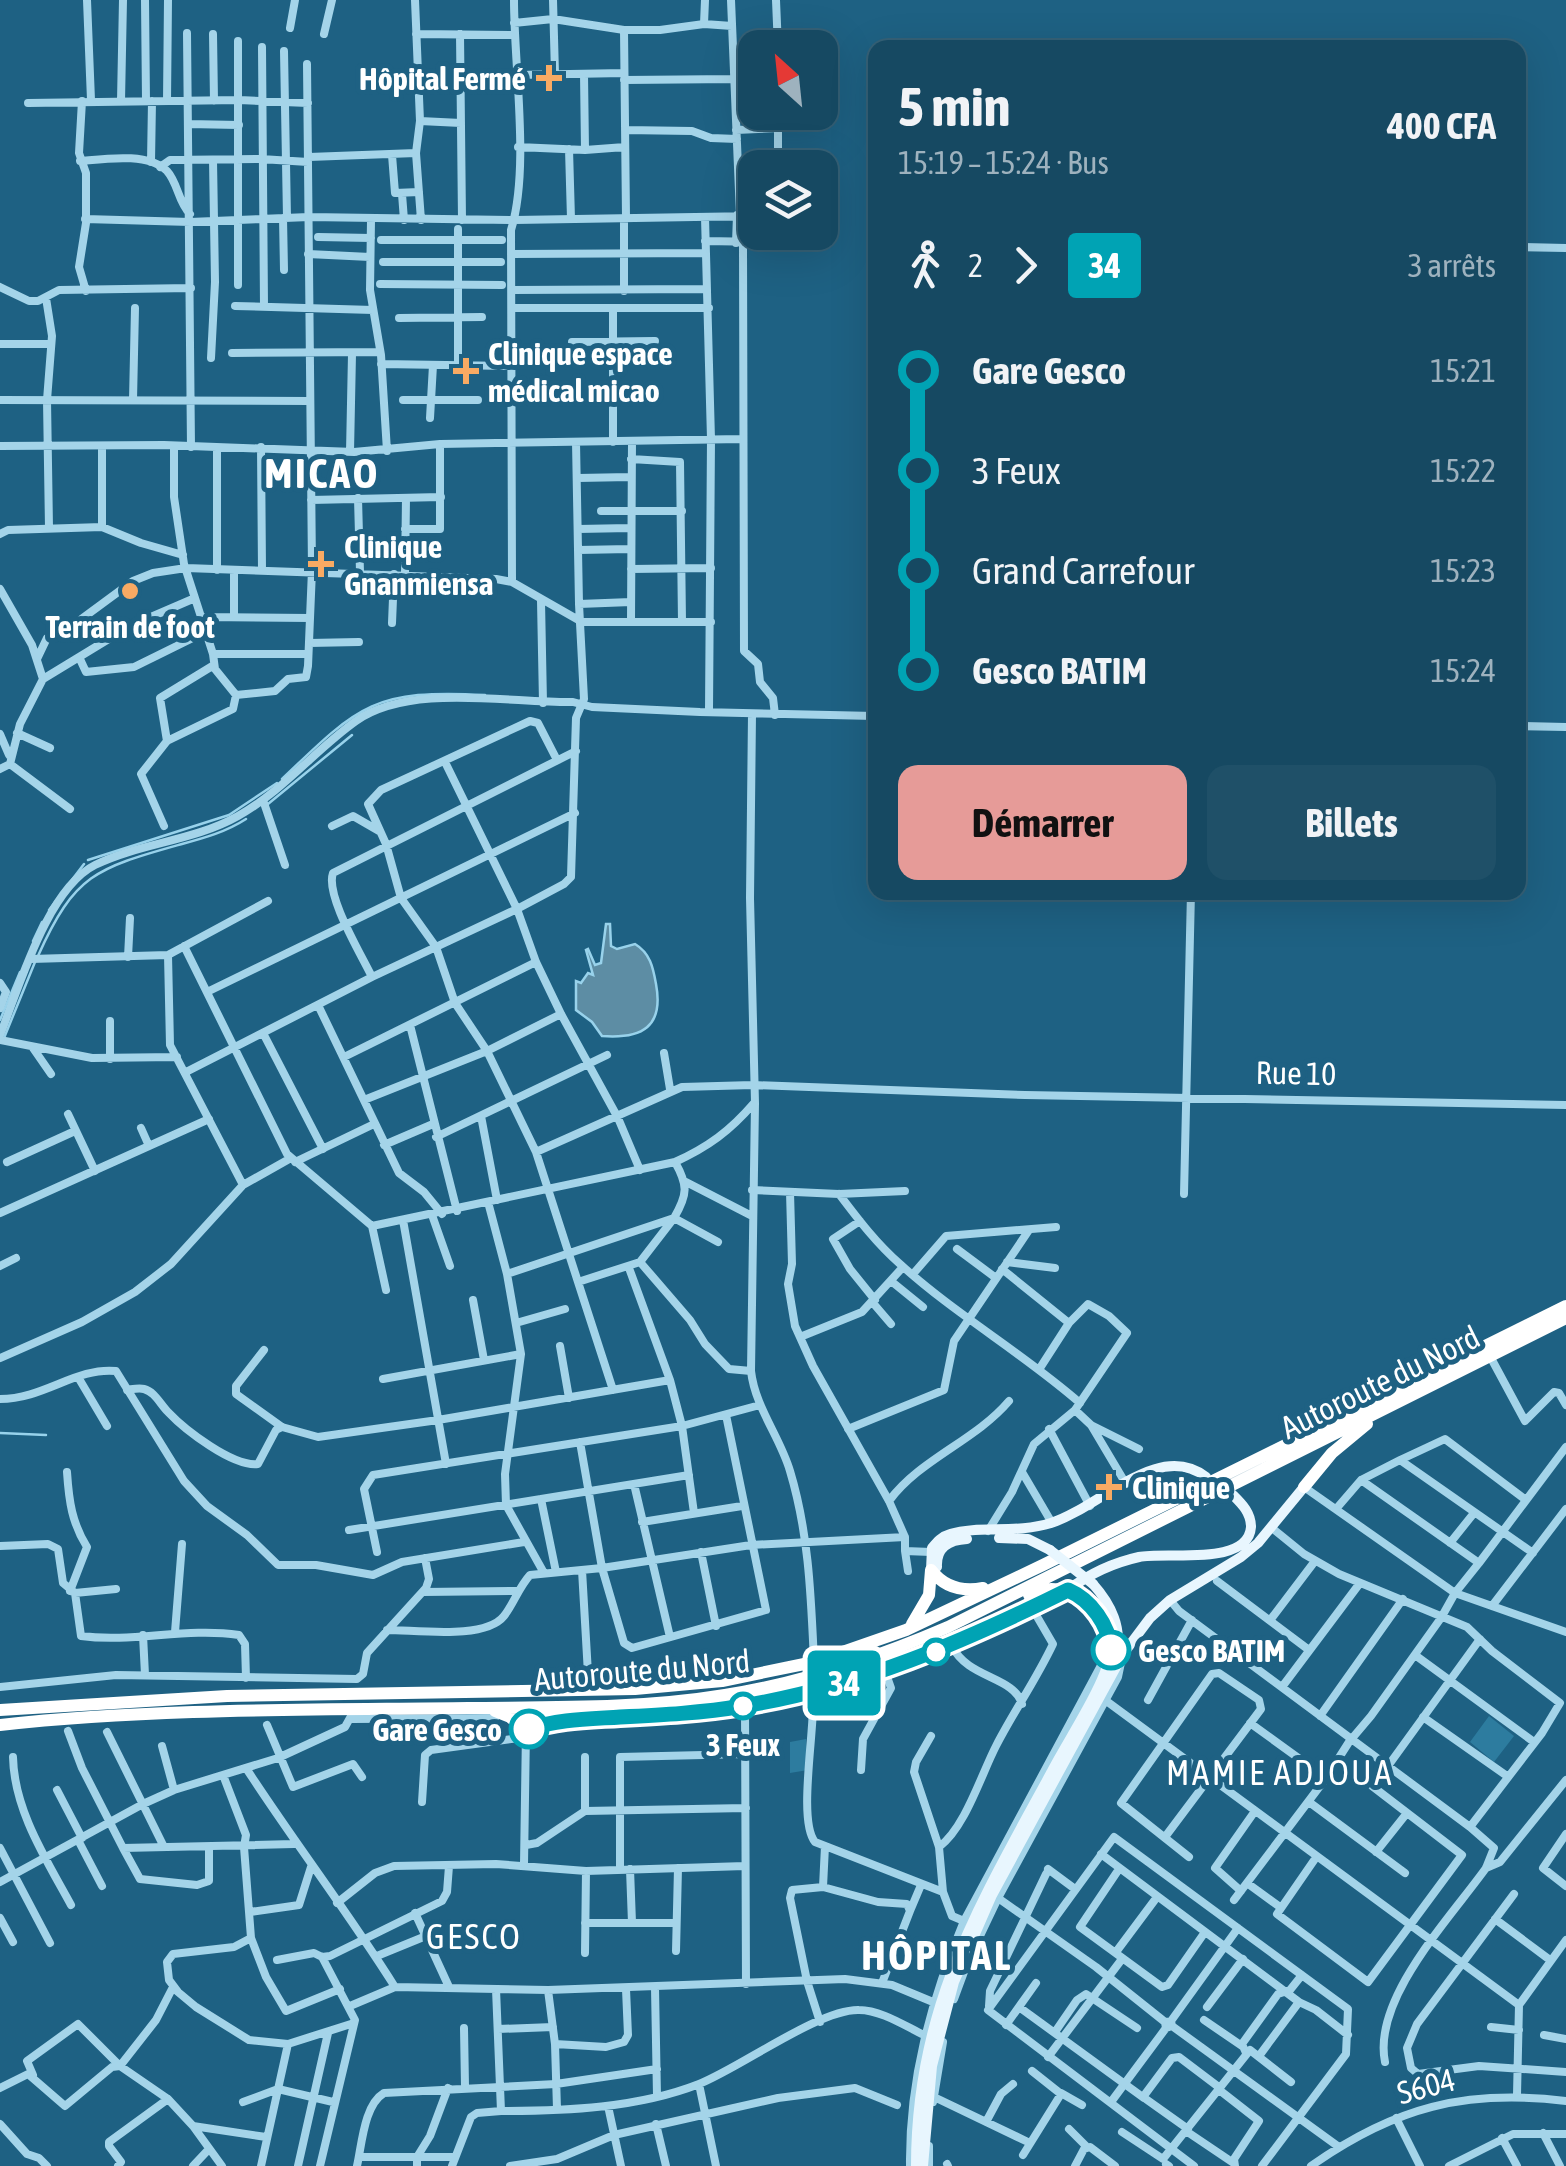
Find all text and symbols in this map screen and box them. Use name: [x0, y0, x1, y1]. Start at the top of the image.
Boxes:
north arrow: [738, 30, 838, 130]
map controls: [738, 30, 838, 250]
place label: Hôpital Fermé: [359, 60, 526, 97]
marker: Hôpital Fermé: [536, 65, 562, 91]
text: 5 min: [898, 75, 1010, 138]
text: 400 CFA: [1387, 104, 1496, 147]
text: 15:19 – 15:24 · Bus: [898, 144, 1109, 181]
button: layers: [738, 150, 838, 250]
icon: walk: [898, 238, 953, 293]
icon: forward: [998, 238, 1053, 293]
text: 34: [1088, 245, 1121, 285]
text: 2: [968, 247, 983, 284]
text: 3 arrêts: [1408, 247, 1496, 284]
place label: Clinique espace médical micao: [488, 335, 673, 409]
text: Gare Gesco: [972, 349, 1126, 392]
text: 15:21: [1430, 352, 1496, 389]
marker: Clinique espace médical micao: [453, 358, 479, 384]
district label: MICAO: [264, 449, 380, 497]
text: 3 Feux: [972, 449, 1061, 492]
text: 15:22: [1430, 452, 1496, 489]
place label: Clinique Gnanmiensa: [344, 528, 494, 602]
text: Grand Carrefour: [972, 549, 1194, 592]
marker: Clinique Gnanmiensa: [308, 551, 334, 577]
text: 15:23: [1430, 552, 1496, 589]
marker: Terrain de foot: [119, 580, 141, 602]
place label: Terrain de foot: [45, 608, 215, 645]
text: Gesco BATIM: [972, 649, 1147, 692]
text: 15:24: [1430, 652, 1496, 689]
button: Démarrer: [898, 765, 1187, 880]
button: Billets: [1207, 765, 1496, 880]
street label: Rue 10: [1255, 1054, 1337, 1092]
street label: Autoroute du Nord: [1275, 1318, 1485, 1446]
place label: Clinique: [1132, 1469, 1230, 1506]
marker: Clinique: [1096, 1474, 1122, 1500]
marker: Gesco BATIM: [1092, 1631, 1130, 1669]
place label: Gesco BATIM: [1138, 1632, 1285, 1669]
unlabelled marker: [923, 1639, 949, 1665]
street label: Autoroute du Nord: [533, 1642, 751, 1698]
line badge: 34: [799, 1650, 889, 1716]
text: 34: [828, 1663, 860, 1703]
marker: 3 Feux: [730, 1693, 756, 1719]
marker: Gare Gesco: [510, 1710, 548, 1748]
place label: Gare Gesco: [372, 1711, 502, 1748]
place label: 3 Feux: [706, 1726, 780, 1763]
district label: MAMIE ADJOUA: [1166, 1752, 1394, 1792]
district label: GESCO: [426, 1916, 522, 1956]
district label: HÔPITAL: [861, 1931, 1013, 1979]
street label: S604: [1393, 2061, 1459, 2111]

